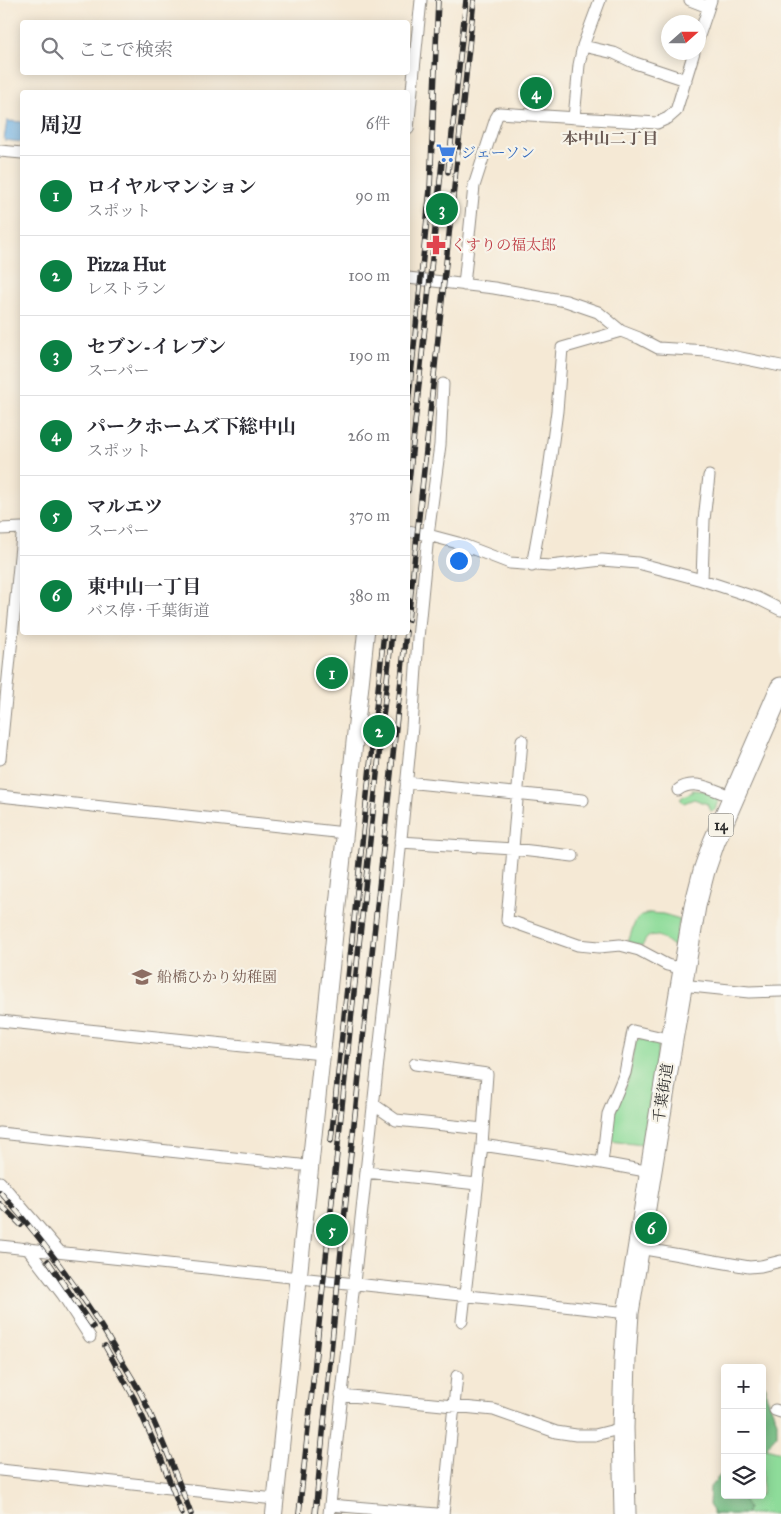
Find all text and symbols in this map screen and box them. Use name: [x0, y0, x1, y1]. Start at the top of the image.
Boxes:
north arrow: [661, 15, 706, 60]
search box: [20, 20, 410, 75]
icon: search: [38, 34, 66, 62]
text: ここで検索: [78, 38, 173, 61]
pin: 4: [520, 74, 552, 112]
text: 周辺: [40, 112, 82, 138]
text: 6件: [366, 114, 390, 133]
district label: 本中山二丁目: [562, 129, 658, 148]
supermarket icon: ジェーソン: [435, 142, 457, 164]
place label: ジェーソン: [461, 144, 535, 162]
text: ロイヤルマンション: [87, 175, 256, 198]
text: 1: [53, 186, 59, 205]
text: 90 m: [355, 186, 390, 205]
pin: 3: [426, 190, 458, 228]
text: スポット: [87, 201, 151, 220]
pharmacy icon: くすりの福太郎: [425, 234, 447, 256]
place label: くすりの福太郎: [451, 236, 556, 254]
text: Pizza Hut: [87, 253, 166, 276]
text: 2: [52, 266, 60, 285]
text: 100 m: [348, 266, 390, 285]
text: レストラン: [87, 279, 167, 298]
text: セブン-イレブン: [87, 335, 226, 358]
text: 3: [53, 346, 59, 365]
text: 190 m: [349, 346, 390, 365]
text: スーパー: [87, 361, 149, 380]
text: パークホームズ下総中山: [87, 415, 296, 438]
text: 4: [52, 426, 60, 445]
text: 260 m: [348, 426, 390, 445]
text: スポット: [87, 441, 151, 460]
text: マルエツ: [87, 495, 163, 518]
text: 5: [52, 506, 60, 525]
text: 370 m: [349, 506, 390, 525]
text: スーパー: [87, 521, 149, 540]
your location: [446, 548, 472, 574]
text: 東中山一丁目: [87, 575, 201, 598]
text: 6: [52, 586, 60, 605]
text: 380 m: [349, 586, 390, 605]
text: バス停 · 千葉街道: [87, 601, 209, 620]
pin: 1: [316, 654, 348, 692]
pin: 2: [363, 712, 395, 750]
road number: 14: [708, 814, 734, 836]
school or university icon: 船橋ひかり幼稚園: [131, 966, 153, 988]
place label: 船橋ひかり幼稚園: [157, 968, 277, 986]
street label: 千葉街道: [649, 1062, 677, 1124]
pin: 6: [635, 1209, 667, 1247]
pin: 5: [316, 1211, 348, 1249]
map controls: [721, 1364, 766, 1499]
button: +: [721, 1364, 766, 1409]
button: −: [721, 1409, 766, 1454]
button: layers: [721, 1454, 766, 1499]

